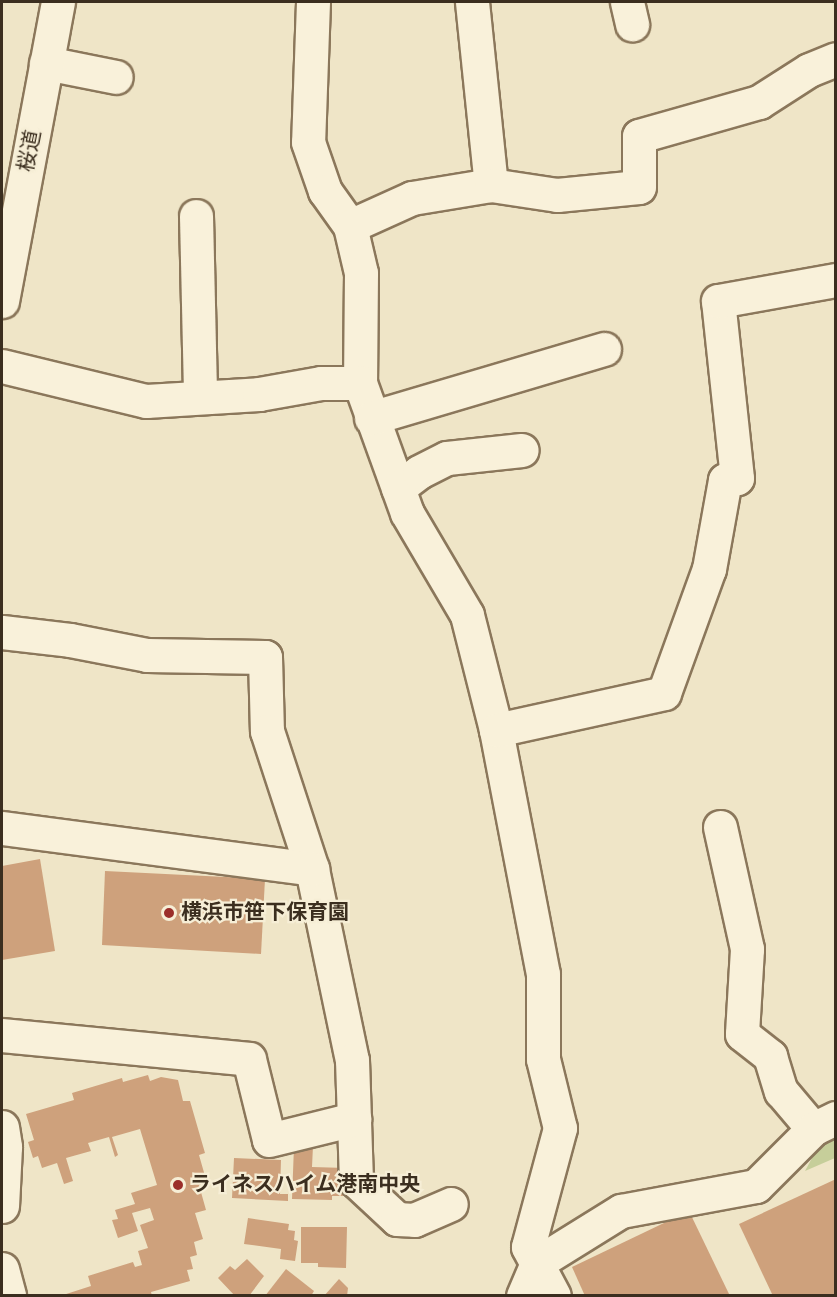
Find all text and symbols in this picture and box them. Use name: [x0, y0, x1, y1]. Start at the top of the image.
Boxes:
street label: 桜道: [14, 128, 46, 174]
place label: 横浜市笹下保育園: [181, 900, 349, 926]
marker: 横浜市笹下保育園: [162, 906, 176, 920]
place label: ライネスハイム港南中央: [190, 1172, 421, 1198]
marker: ライネスハイム港南中央: [171, 1178, 185, 1192]

